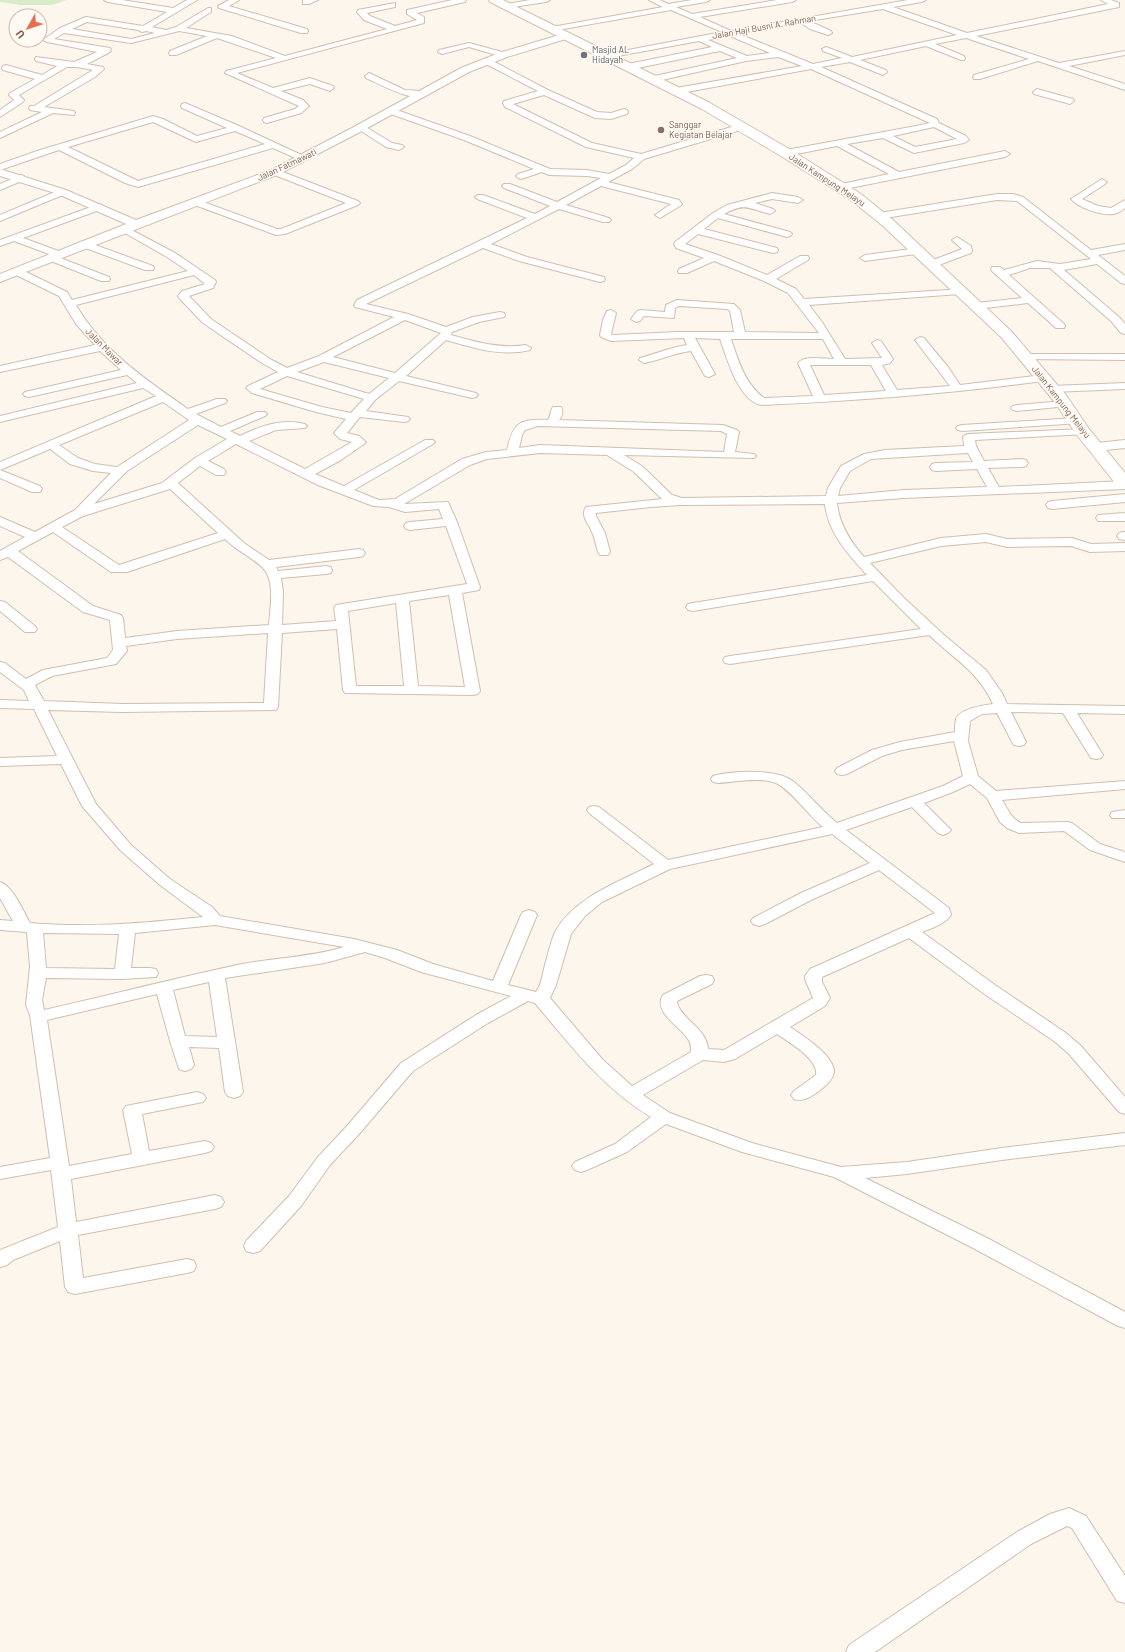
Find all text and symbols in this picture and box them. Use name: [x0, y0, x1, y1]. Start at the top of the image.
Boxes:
north arrow: [8, 8, 48, 48]
street label: Jalan Haji Busni A. Rahman: [711, 12, 817, 41]
text: U: [13, 28, 27, 41]
place label: Masjid AL Hidayah: [592, 44, 629, 65]
marker: Masjid AL Hidayah: [579, 50, 589, 60]
place label: Sanggar Kegiatan Belajar: [669, 119, 733, 140]
marker: Sanggar Kegiatan Belajar: [656, 125, 666, 135]
street label: Jalan Fatmawati: [255, 146, 318, 183]
street label: Jalan Kampung Melayu: [787, 151, 868, 208]
street label: Jalan Mawar: [83, 326, 126, 368]
street label: Jalan Kampung Melayu: [1030, 363, 1093, 440]

